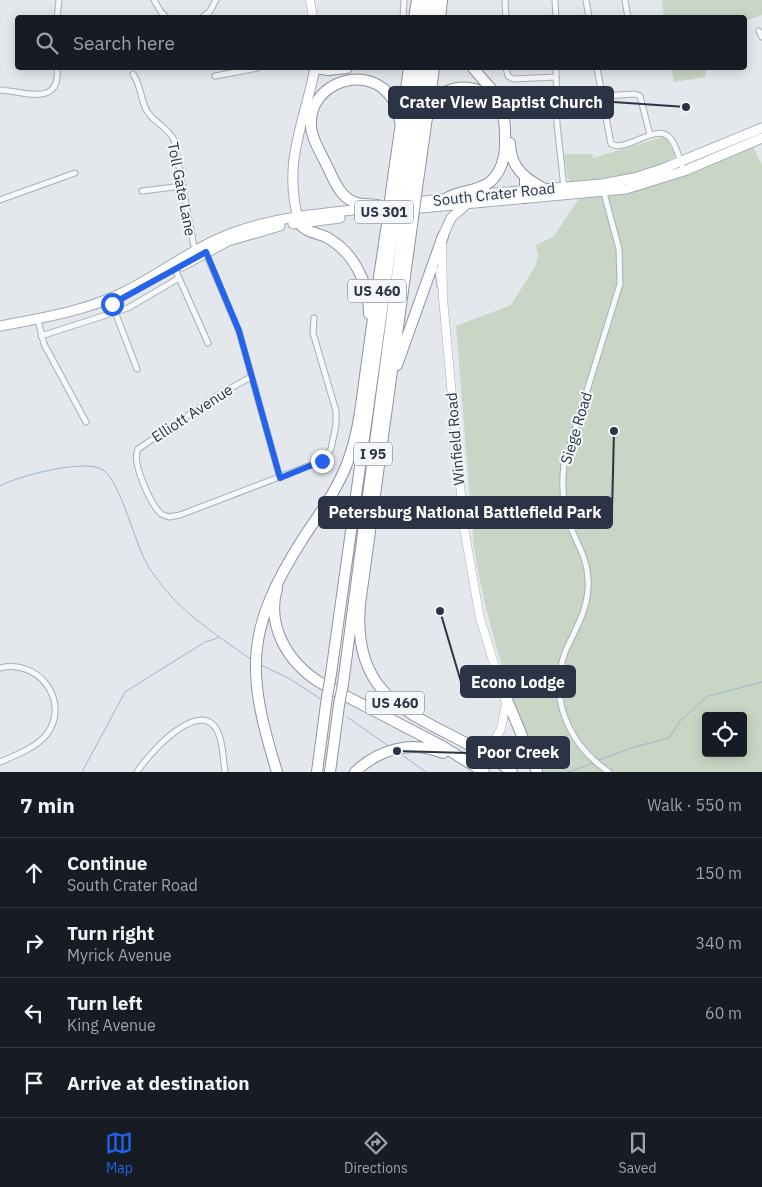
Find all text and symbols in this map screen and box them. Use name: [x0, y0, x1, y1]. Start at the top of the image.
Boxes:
search box: [15, 15, 747, 70]
icon: search: [33, 29, 61, 57]
text: Search here: [73, 31, 175, 55]
callout: Crater View Baptist Church: [389, 87, 613, 118]
text: Crater View Baptist Church: [399, 92, 603, 112]
street label: Toll Gate Lane: [164, 140, 200, 238]
street label: South Crater Road: [432, 178, 556, 210]
road number: US 301: [355, 200, 413, 223]
road number: US 460: [348, 280, 406, 302]
route start: [101, 293, 124, 316]
street label: Elliott Avenue: [148, 380, 236, 446]
street label: Siege Road: [556, 389, 596, 467]
street label: Winfield Road: [441, 392, 469, 486]
road number: I 95: [354, 442, 392, 466]
route end: [311, 450, 334, 473]
callout: Petersburg National Battlefield Park: [319, 497, 612, 528]
text: Petersburg National Battlefield Park: [329, 502, 602, 522]
callout: Econo Lodge: [461, 666, 575, 697]
text: Econo Lodge: [471, 672, 565, 692]
road number: US 460: [366, 691, 424, 714]
map controls: [702, 712, 747, 757]
button: locate: [702, 712, 747, 757]
callout: Poor Creek: [467, 737, 569, 768]
text: Poor Creek: [477, 742, 560, 762]
text: 7 min: [20, 791, 75, 819]
text: Walk · 550 m: [647, 795, 742, 815]
text: Continue: [67, 851, 147, 875]
icon: ahead: [20, 859, 48, 887]
text: 150 m: [695, 863, 742, 883]
text: South Crater Road: [67, 875, 198, 895]
text: Turn right: [67, 921, 154, 945]
icon: right: [20, 929, 48, 957]
text: 340 m: [695, 933, 742, 953]
text: Myrick Avenue: [67, 945, 172, 965]
text: Turn left: [67, 991, 143, 1015]
icon: left: [20, 999, 48, 1027]
text: 60 m: [705, 1003, 742, 1023]
text: King Avenue: [67, 1015, 156, 1035]
icon: arrive: [20, 1069, 48, 1097]
text: Arrive at destination: [67, 1071, 250, 1095]
tab: Map: [105, 1129, 133, 1177]
tab: Directions: [344, 1129, 408, 1177]
tab: Saved: [619, 1129, 657, 1177]

